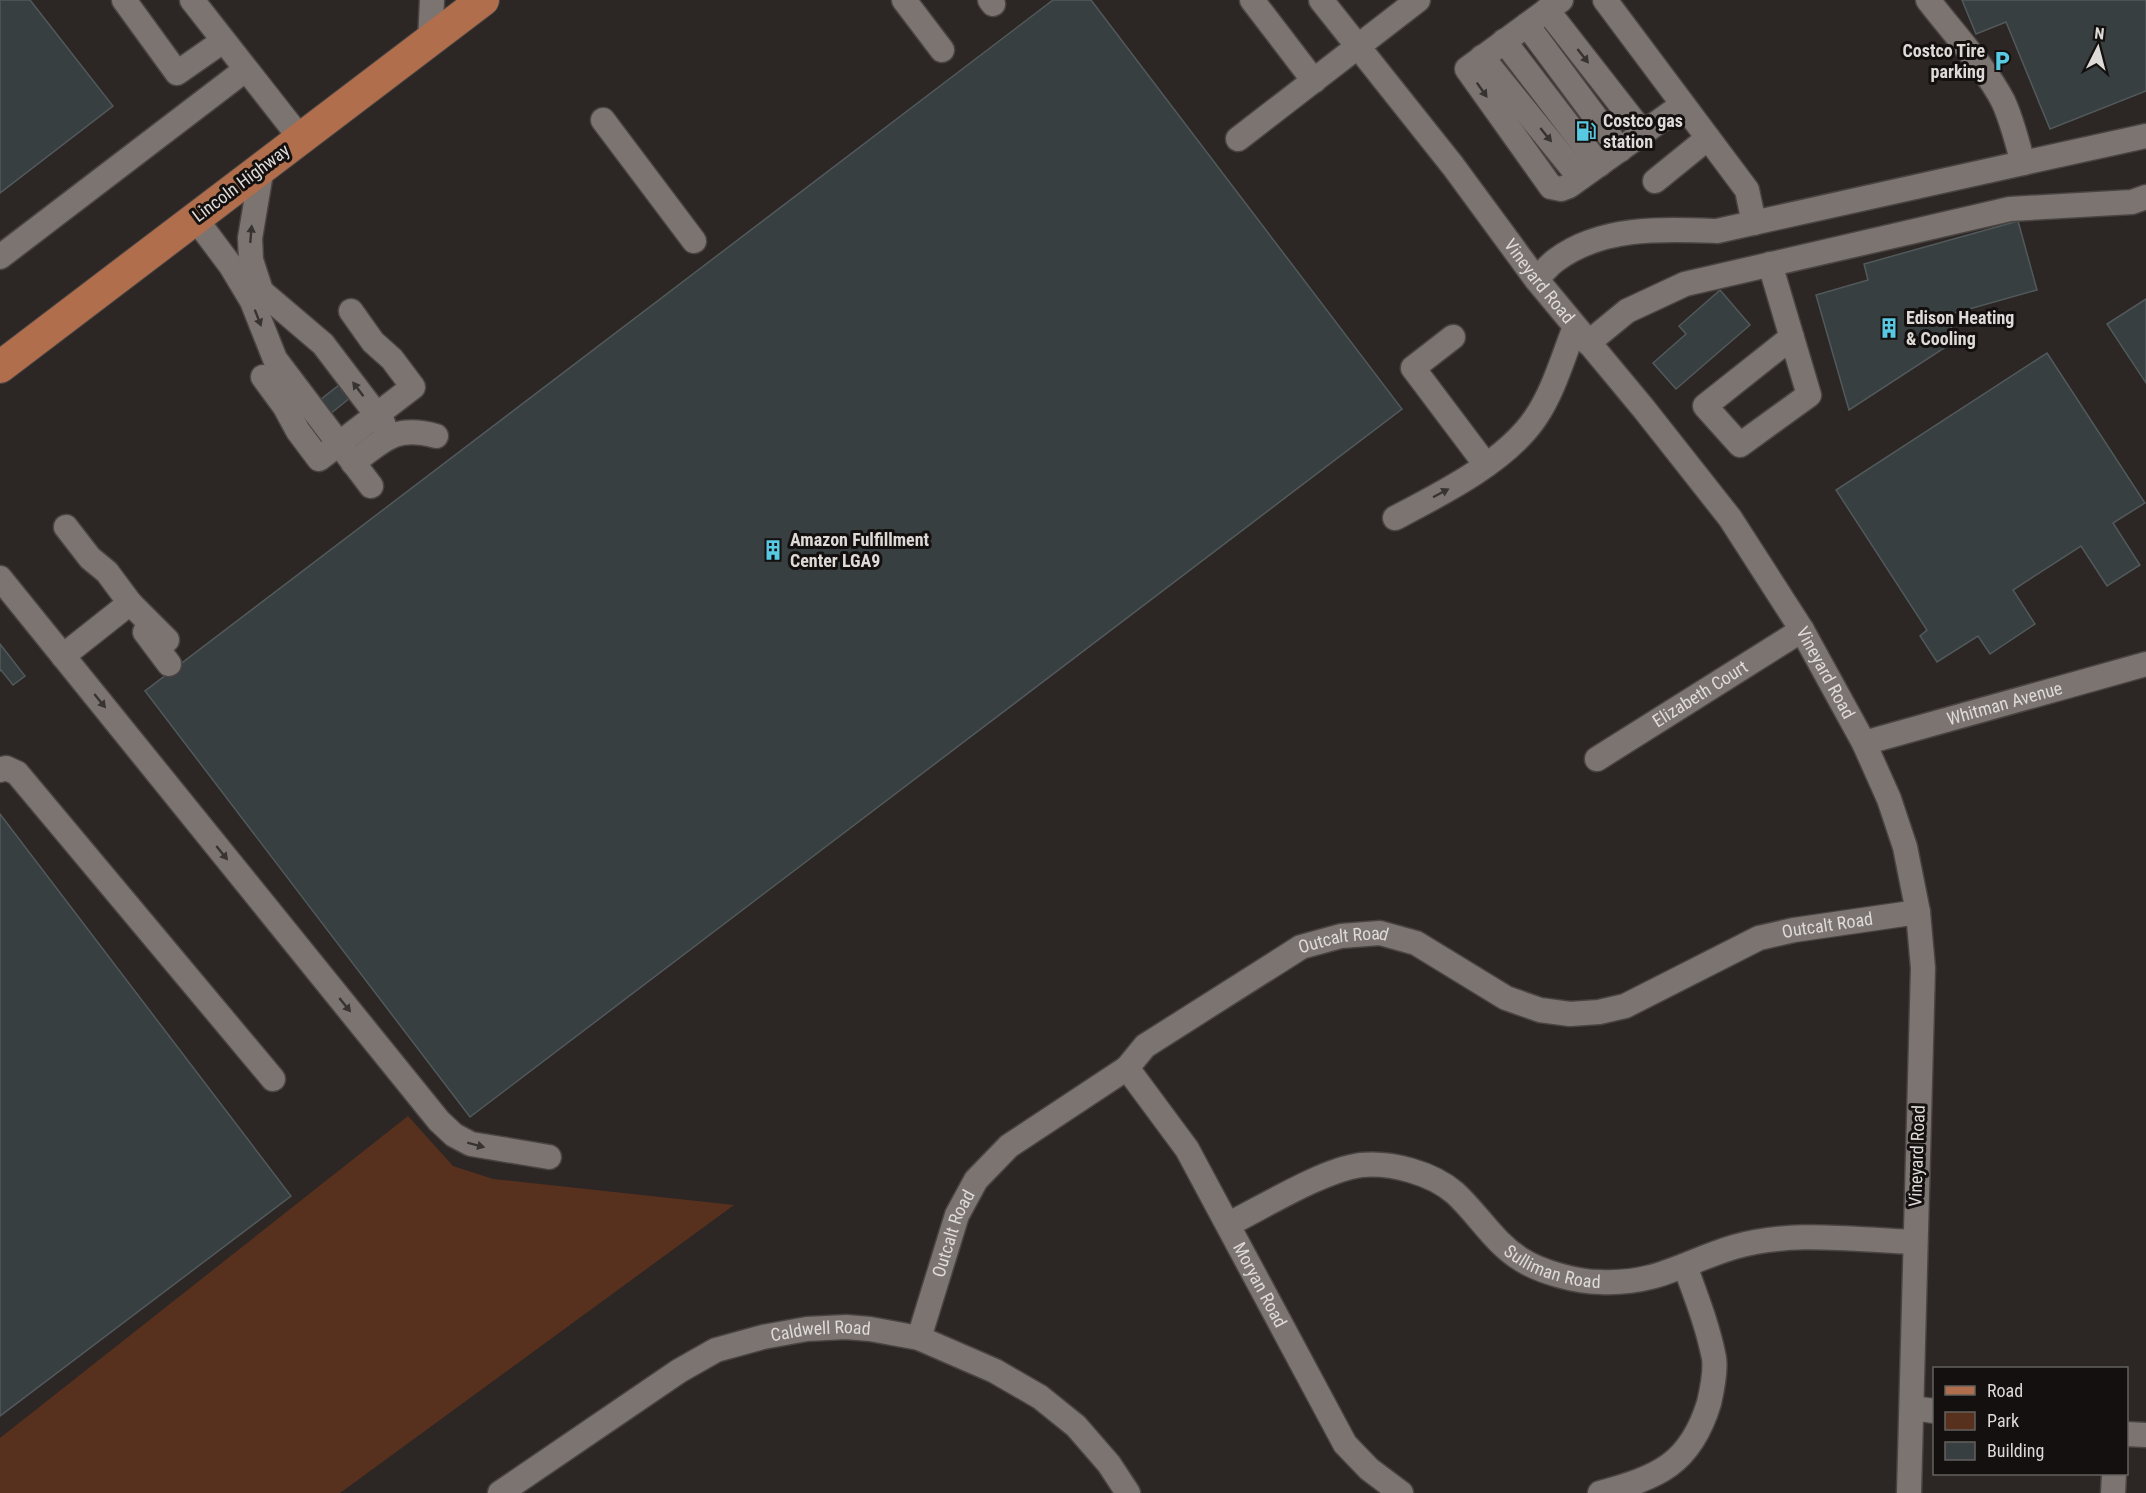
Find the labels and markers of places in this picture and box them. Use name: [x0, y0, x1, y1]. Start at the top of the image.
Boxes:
place label: Costco Tire parking: [1903, 40, 1985, 82]
parking icon: Costco Tire parking: [1990, 49, 2014, 73]
place label: Costco gas station: [1603, 110, 1683, 152]
fuel station icon: Costco gas station: [1574, 119, 1598, 143]
place label: Edison Heating & Cooling: [1906, 307, 2014, 349]
building icon: Edison Heating & Cooling: [1877, 316, 1901, 340]
place label: Amazon Fulfillment Center LGA9: [790, 529, 930, 571]
building icon: Amazon Fulfillment Center LGA9: [761, 538, 785, 562]

